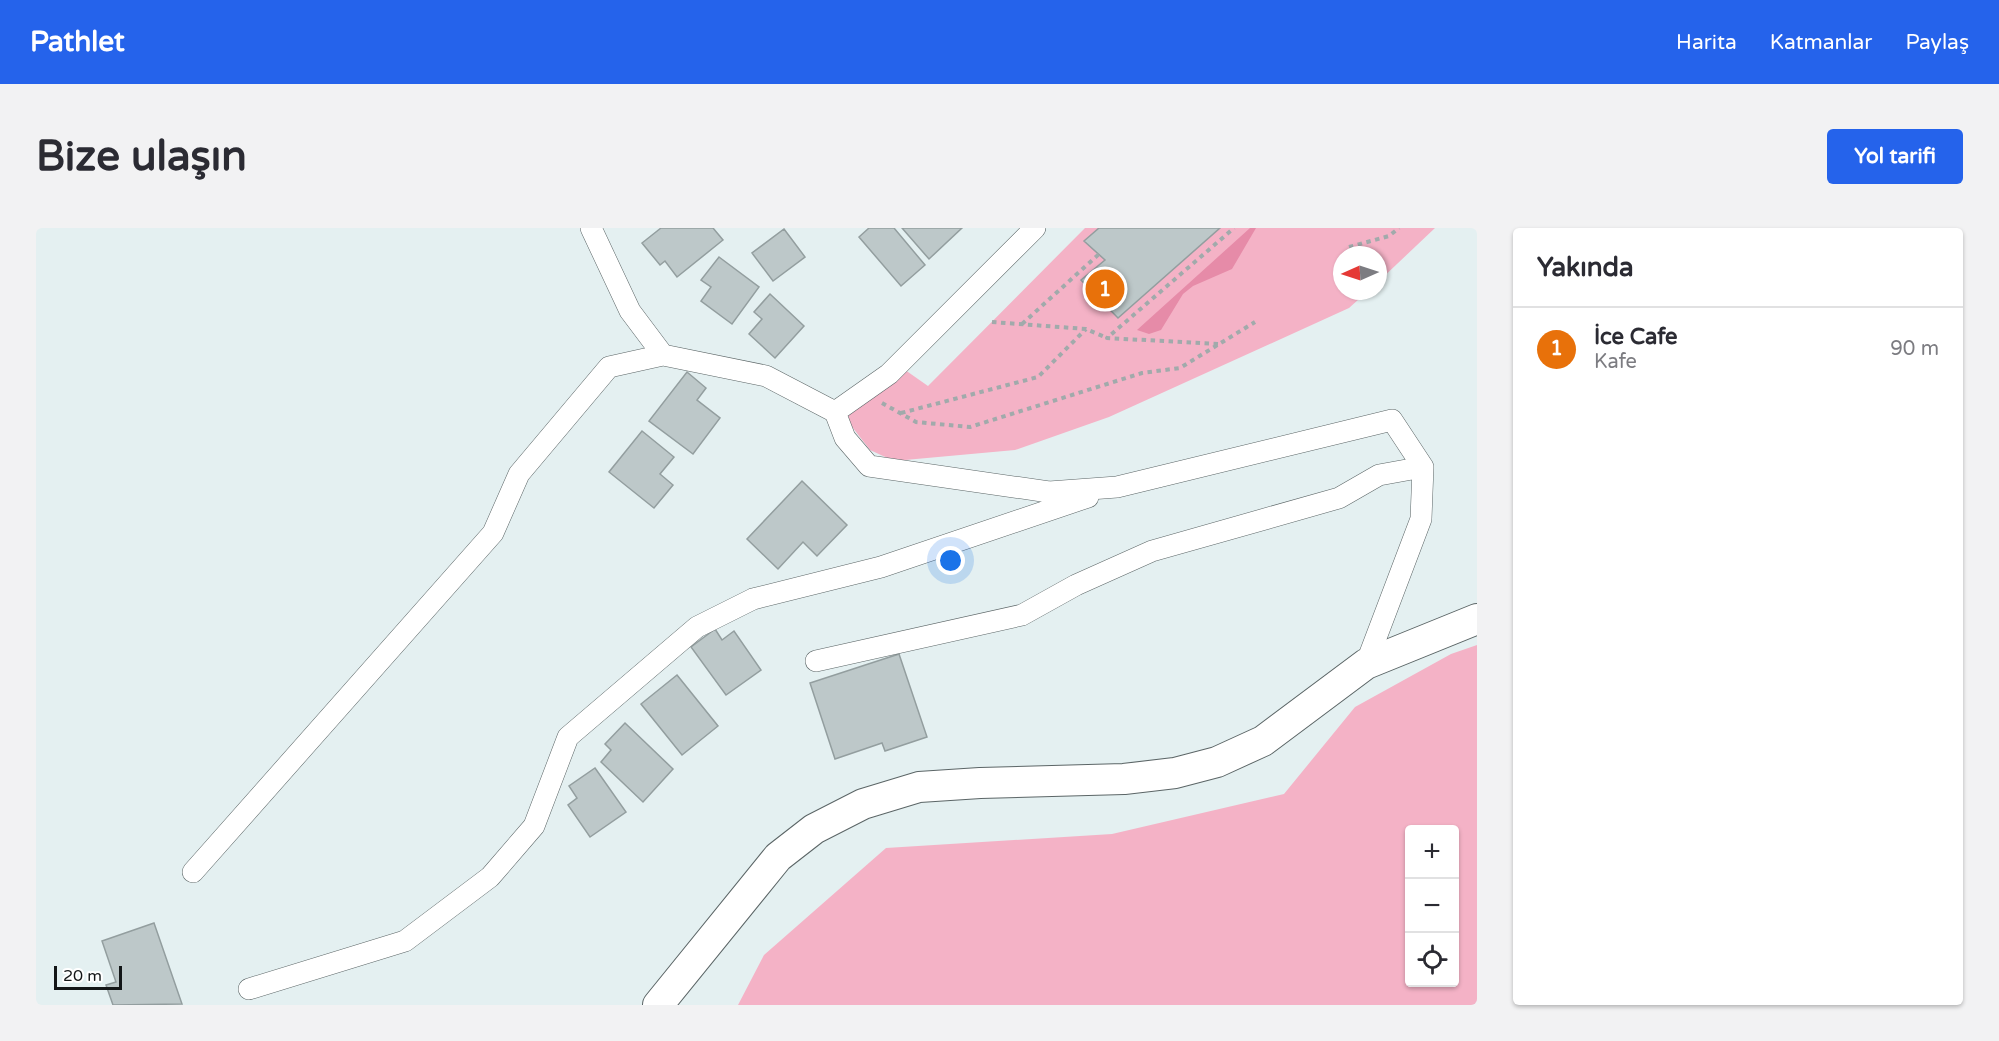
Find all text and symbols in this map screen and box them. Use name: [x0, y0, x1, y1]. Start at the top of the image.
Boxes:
text: Pathlet: [30, 25, 125, 59]
text: Harita: [1676, 30, 1737, 55]
text: Katmanlar: [1770, 30, 1872, 55]
text: Paylaş: [1905, 30, 1969, 55]
button: Yol tarifi: [1827, 129, 1963, 184]
text: Bize ulaşın: [36, 131, 247, 182]
north arrow: [1333, 246, 1387, 300]
text: Yakında: [1537, 252, 1634, 283]
pin: 1: [1086, 266, 1124, 312]
text: İce Cafe: [1594, 324, 1677, 350]
text: 1: [1550, 337, 1563, 361]
text: 90 m: [1890, 337, 1939, 361]
text: Kafe: [1594, 350, 1637, 374]
your location: [936, 546, 965, 575]
map controls: [1405, 825, 1459, 987]
button: +: [1405, 825, 1459, 879]
button: −: [1405, 879, 1459, 933]
button: locate: [1405, 933, 1459, 987]
scale bar: [54, 963, 122, 990]
text: 20 m: [63, 966, 102, 986]

